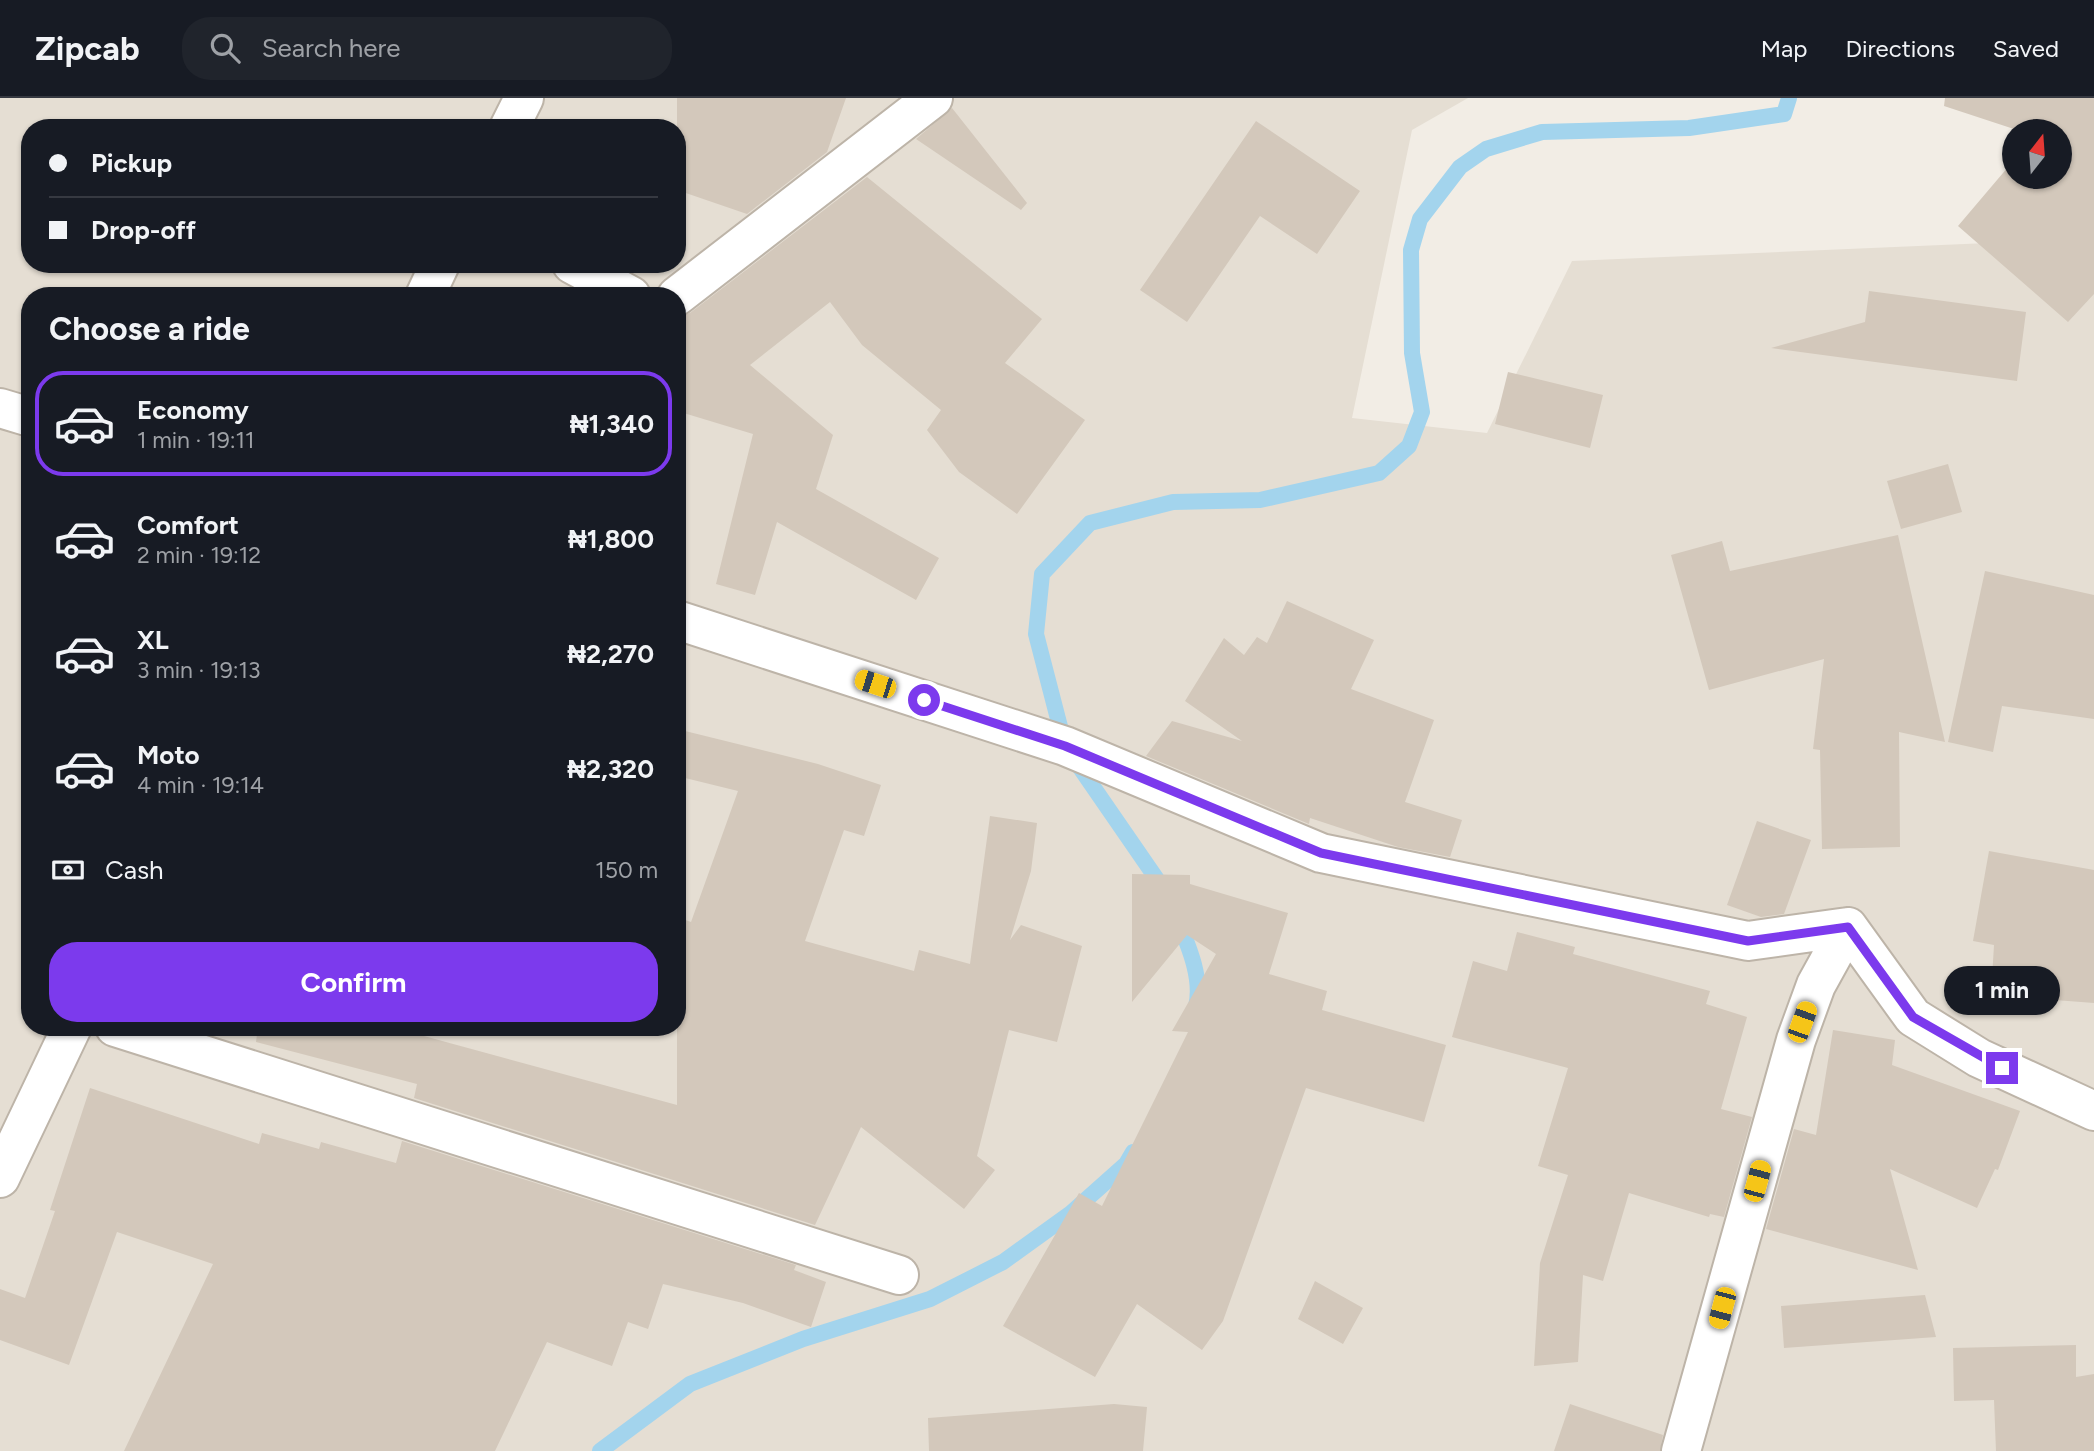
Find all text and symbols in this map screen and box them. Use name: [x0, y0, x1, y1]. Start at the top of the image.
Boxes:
search box: [182, 17, 672, 80]
text: Zipcab: [35, 29, 140, 68]
icon: search: [206, 29, 244, 67]
text: Search here: [262, 32, 401, 64]
text: Map: [1761, 34, 1807, 63]
text: Directions: [1845, 34, 1955, 63]
text: Saved: [1993, 34, 2059, 63]
north arrow: [2002, 119, 2072, 189]
map controls: [2002, 119, 2072, 189]
text: Pickup: [91, 147, 172, 179]
text: Drop-off: [91, 214, 196, 246]
text: Choose a ride: [49, 310, 250, 348]
icon: car: [53, 392, 116, 455]
text: Economy: [137, 394, 249, 426]
text: ₦1,340: [570, 408, 654, 440]
text: 1 min · 19:11: [137, 426, 254, 454]
icon: car: [53, 507, 116, 570]
text: Comfort: [137, 509, 239, 541]
text: ₦1,800: [568, 523, 654, 555]
text: 2 min · 19:12: [137, 541, 261, 569]
icon: car: [53, 622, 116, 685]
text: XL: [137, 624, 169, 656]
text: ₦2,270: [567, 638, 654, 670]
text: 3 min · 19:13: [137, 656, 261, 684]
car: [852, 668, 899, 700]
route start: [908, 684, 940, 716]
icon: car: [53, 737, 116, 800]
text: Moto: [137, 739, 200, 771]
text: ₦2,320: [567, 753, 654, 785]
text: 4 min · 19:14: [137, 771, 264, 799]
icon: cash: [49, 851, 87, 889]
text: Cash: [105, 854, 164, 886]
text: 150 m: [595, 856, 658, 884]
button: Confirm: [49, 942, 658, 1022]
callout: 1 min: [1944, 967, 2060, 1016]
text: 1 min: [1975, 976, 2029, 1004]
car: [1785, 999, 1820, 1045]
route end: [1986, 1052, 2018, 1084]
car: [1742, 1158, 1773, 1204]
car: [1707, 1285, 1738, 1331]

